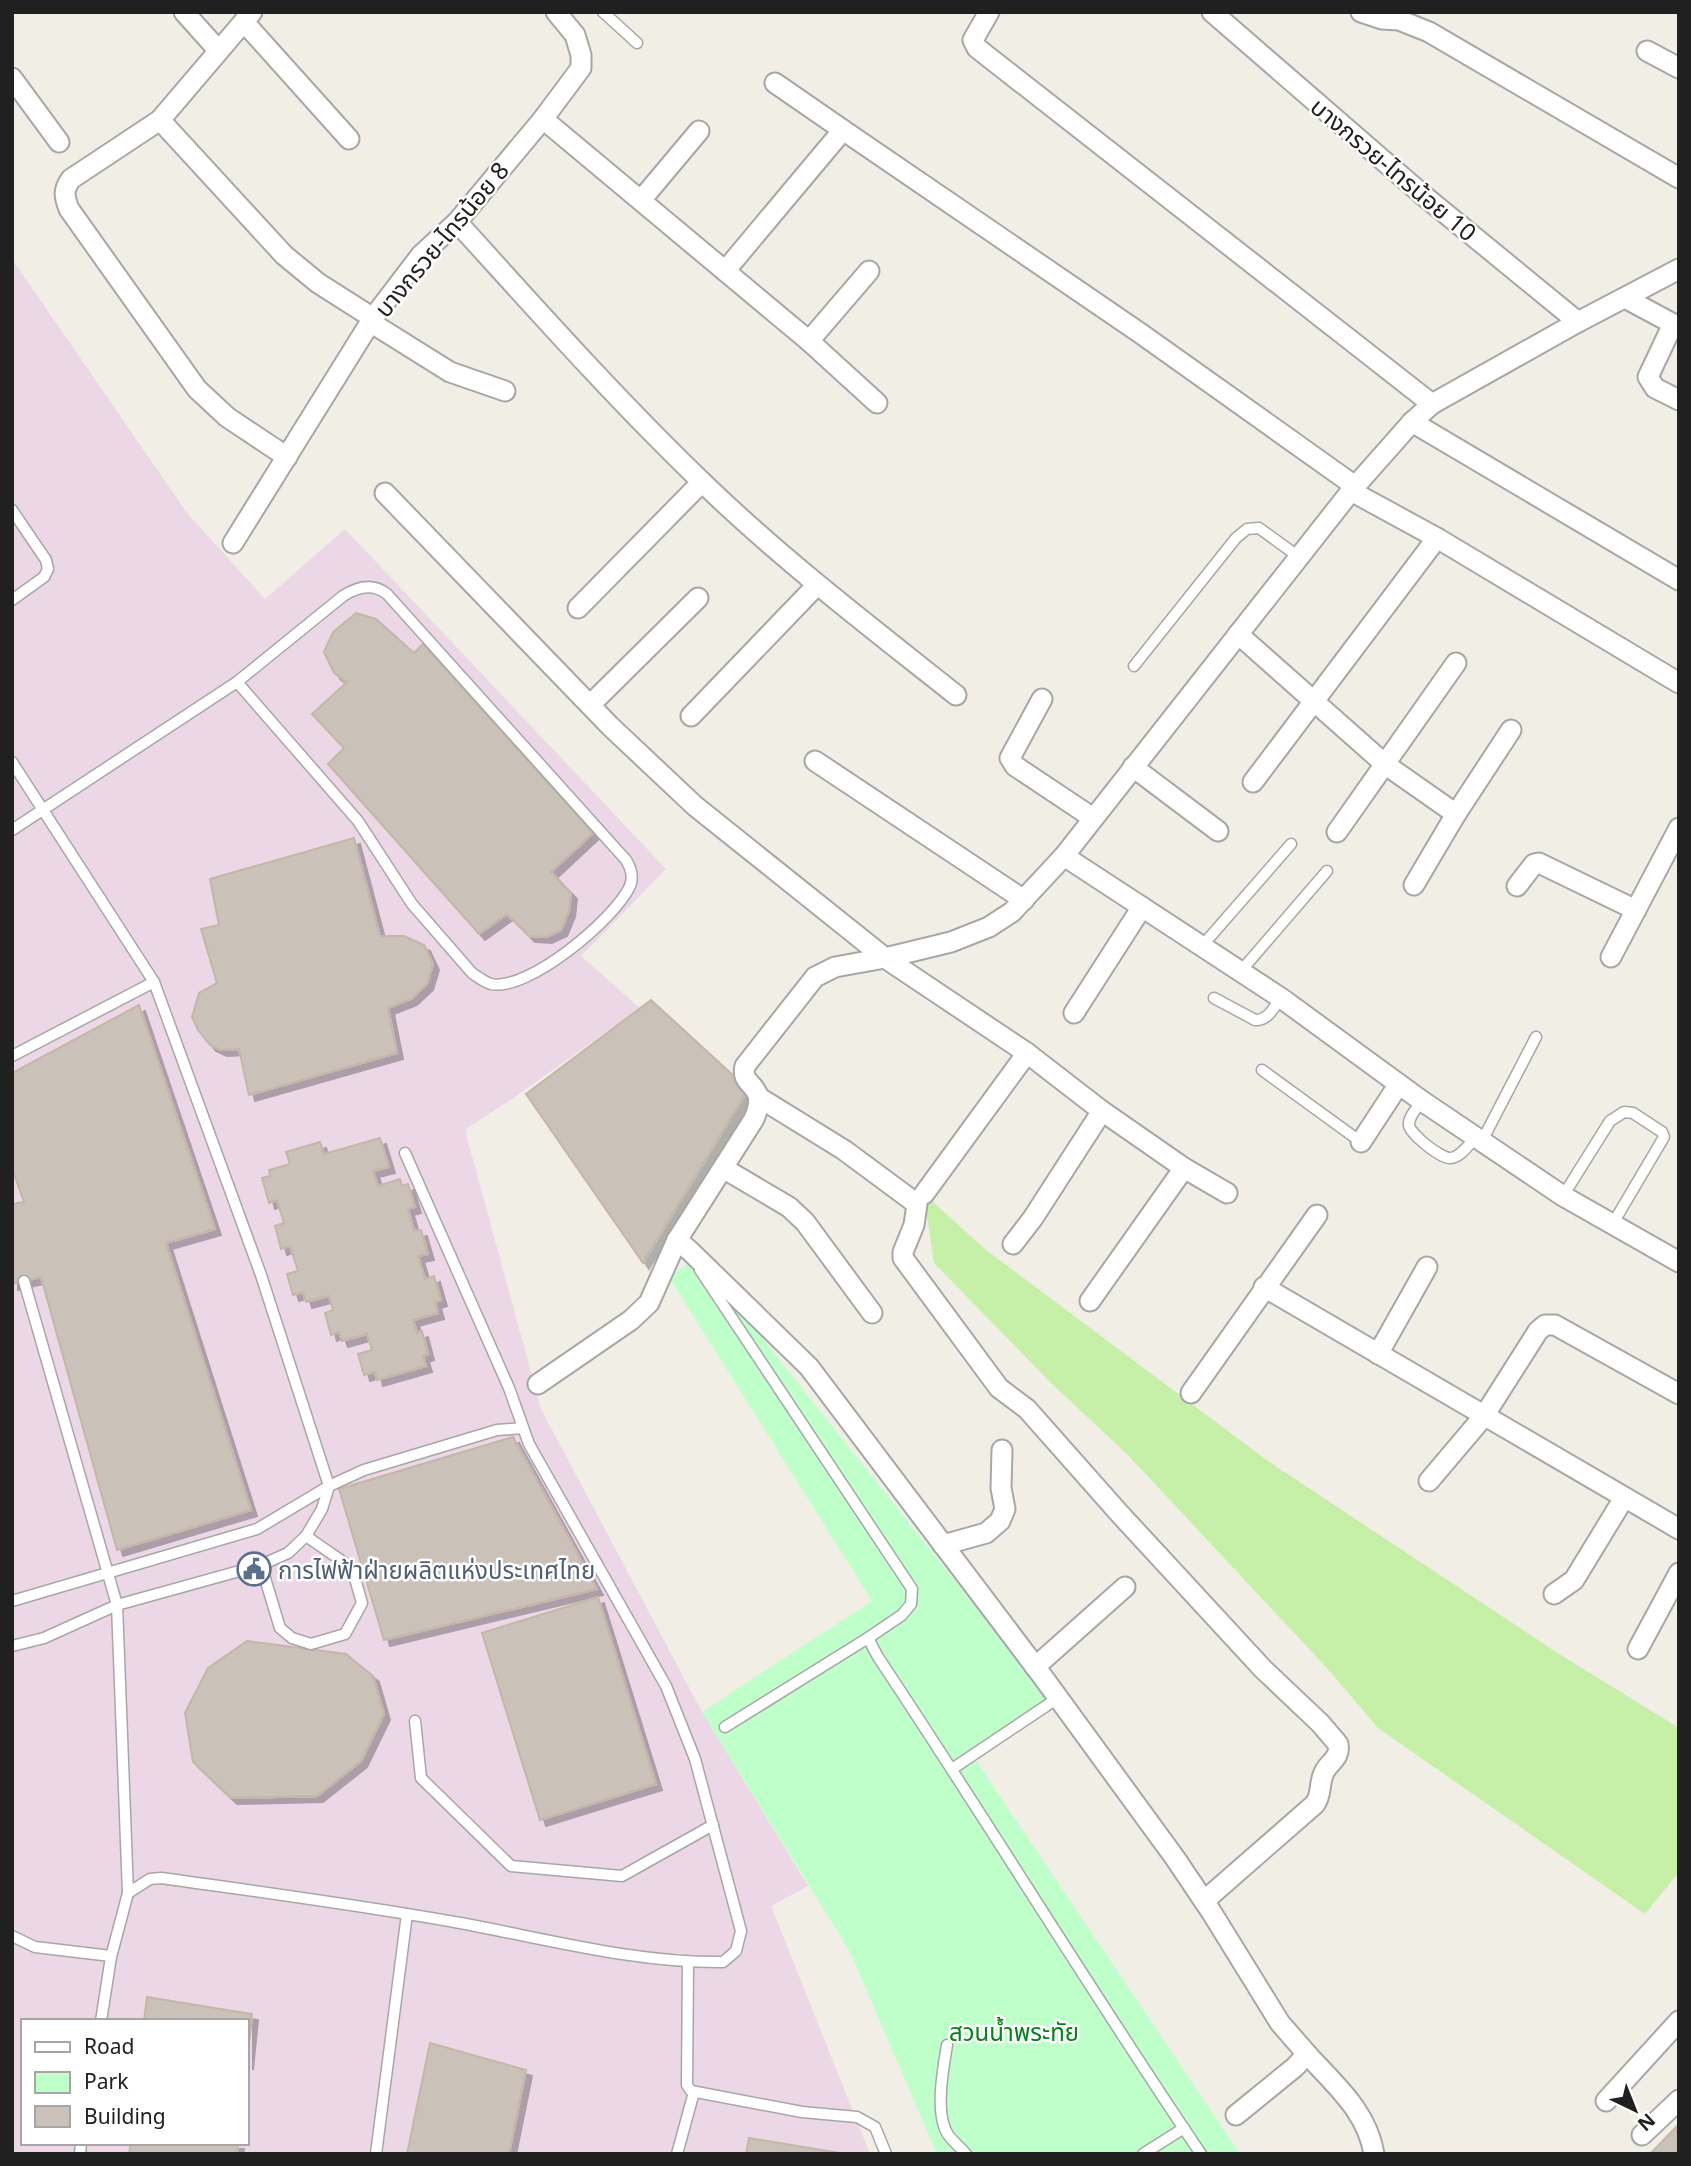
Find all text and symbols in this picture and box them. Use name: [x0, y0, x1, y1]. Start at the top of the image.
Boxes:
street label: บางกรวย-ไทรน้อย 10: [1304, 90, 1484, 248]
street label: บางกรวย-ไทรน้อย 8: [366, 154, 516, 324]
public building icon: การไฟฟ้าฝ่ายผลิตแห่งประเทศไทย: [235, 1550, 273, 1588]
place label: การไฟฟ้าฝ่ายผลิตแห่งประเทศไทย: [278, 1553, 595, 1586]
park label: สวนน้ำพระทัย: [949, 2015, 1079, 2048]
legend: [21, 2019, 248, 2145]
text: Road: [84, 2032, 134, 2060]
text: Park: [84, 2067, 129, 2095]
north arrow: [1600, 2075, 1670, 2145]
text: Building: [84, 2102, 166, 2130]
text: N: [1632, 2108, 1661, 2137]

